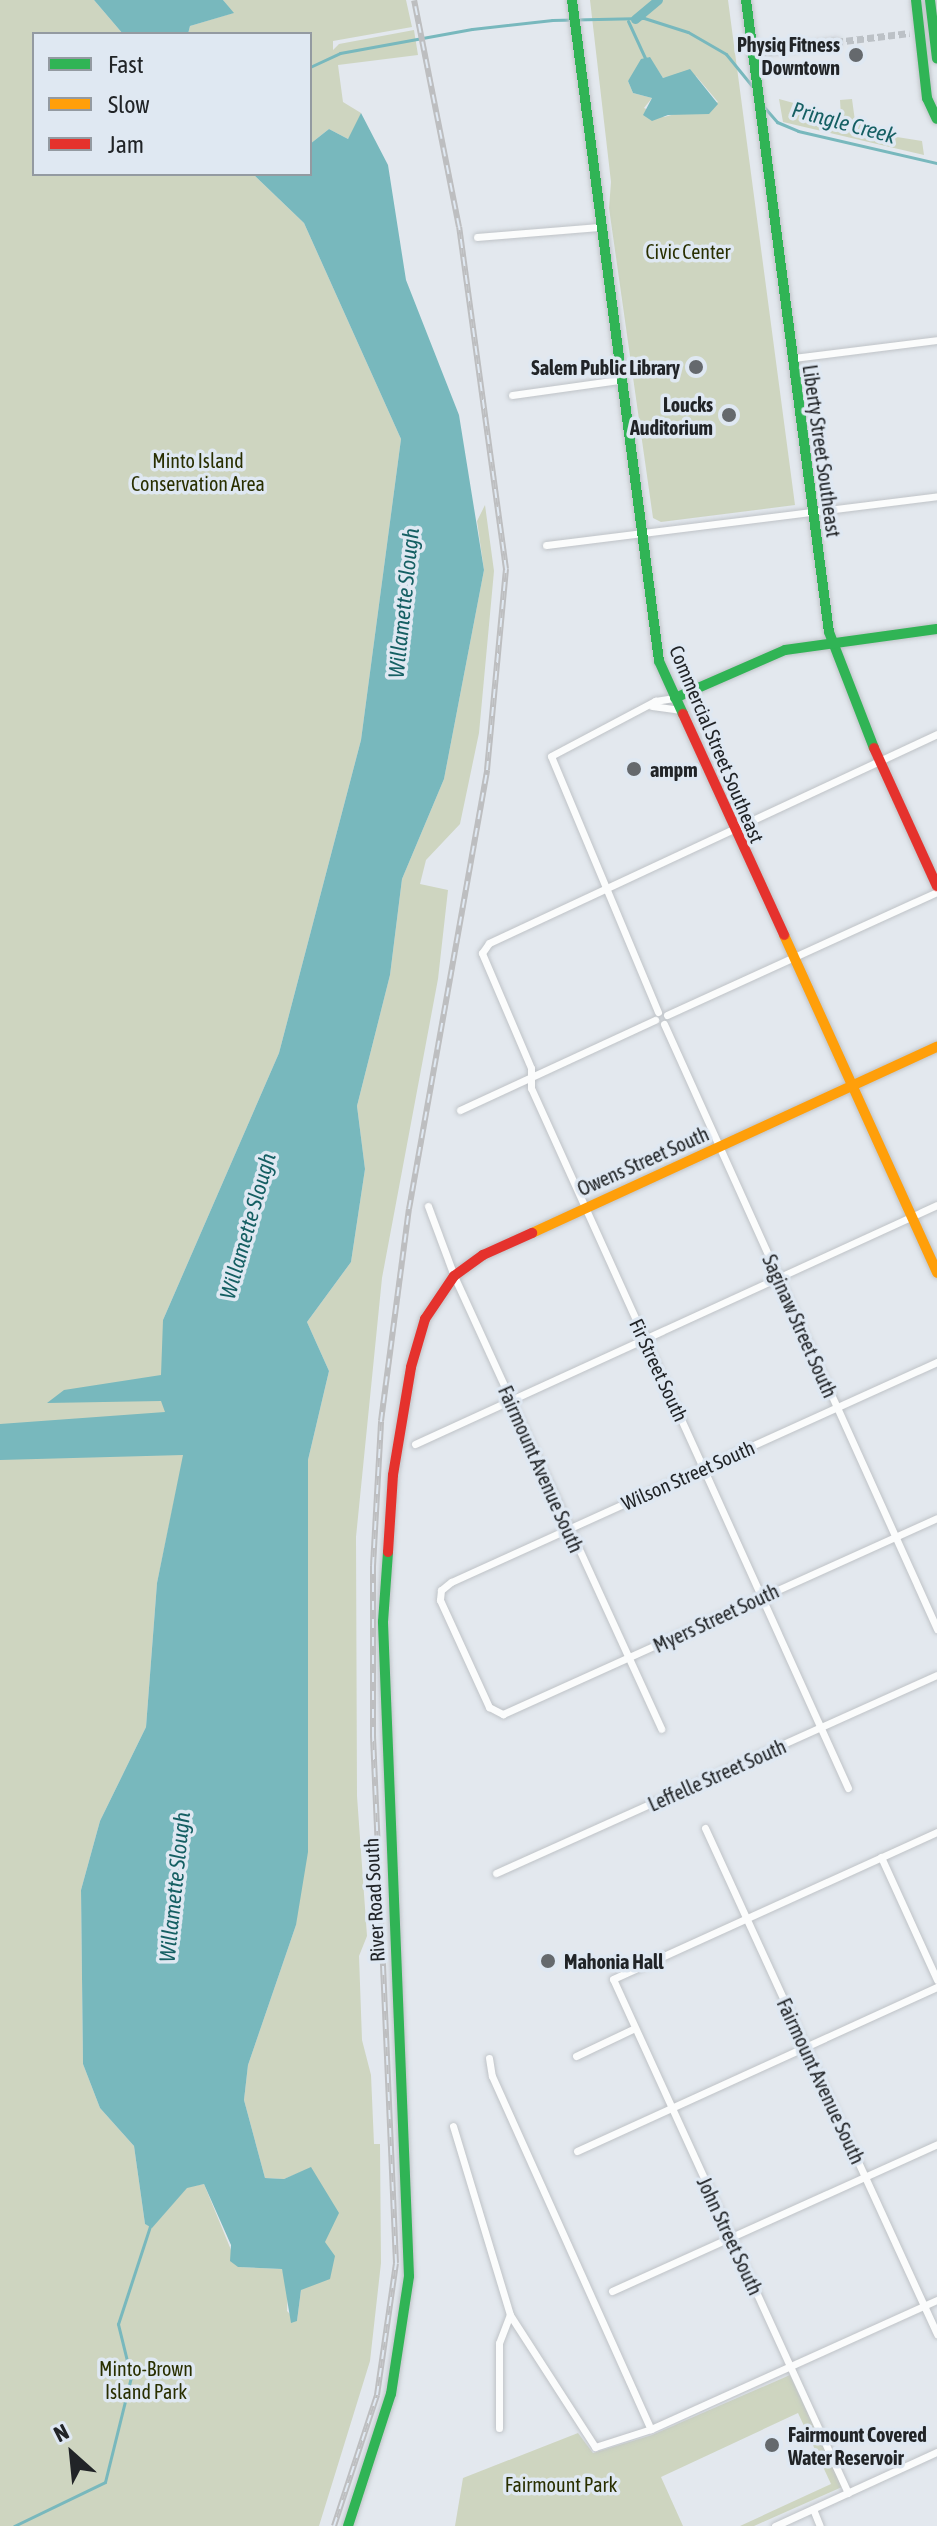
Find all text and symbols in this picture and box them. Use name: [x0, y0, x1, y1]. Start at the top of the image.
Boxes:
legend: [32, 32, 312, 176]
place label: Physiq Fitness Downtown: [737, 32, 840, 79]
marker: Physiq Fitness Downtown: [847, 46, 865, 64]
text: Fast: [108, 51, 144, 78]
text: Slow: [108, 91, 150, 118]
water label: Pringle Creek: [789, 96, 899, 150]
text: Jam: [108, 131, 144, 158]
park label: Civic Center: [646, 239, 730, 263]
place label: Salem Public Library: [531, 355, 680, 379]
marker: Salem Public Library: [687, 358, 705, 376]
street label: Liberty Street Southeast: [798, 363, 846, 539]
place label: Loucks Auditorium: [630, 392, 713, 439]
marker: Loucks Auditorium: [720, 406, 738, 424]
park label: Minto Island Conservation Area: [131, 449, 265, 496]
water label: Willamette Slough: [383, 527, 425, 679]
street label: Commercial Street Southeast: [664, 642, 770, 846]
place label: ampm: [650, 757, 698, 781]
marker: ampm: [625, 760, 643, 778]
street label: Owens Street South: [573, 1121, 713, 1201]
water label: Willamette Slough: [215, 1150, 281, 1302]
street label: Saginaw Street South: [758, 1251, 842, 1401]
street label: Fir Street South: [625, 1315, 693, 1425]
street label: Fairmount Avenue South: [493, 1382, 589, 1556]
street label: Wilson Street South: [618, 1435, 758, 1515]
street label: Myers Street South: [649, 1578, 783, 1658]
street label: Leffelle Street South: [644, 1734, 790, 1816]
water label: Willamette Slough: [154, 1811, 196, 1963]
street label: River Road South: [359, 1837, 389, 1963]
place label: Mahonia Hall: [564, 1949, 664, 1973]
marker: Mahonia Hall: [539, 1952, 557, 1970]
street label: Fairmount Avenue South: [772, 1994, 870, 2168]
street label: John Street South: [692, 2173, 768, 2299]
park label: Minto-Brown Island Park: [99, 2357, 193, 2404]
north arrow: [32, 2414, 112, 2494]
text: N: [49, 2418, 73, 2447]
place label: Fairmount Covered Water Reservoir: [788, 2422, 927, 2469]
marker: Fairmount Covered Water Reservoir: [763, 2436, 781, 2454]
park label: Fairmount Park: [505, 2472, 617, 2496]

